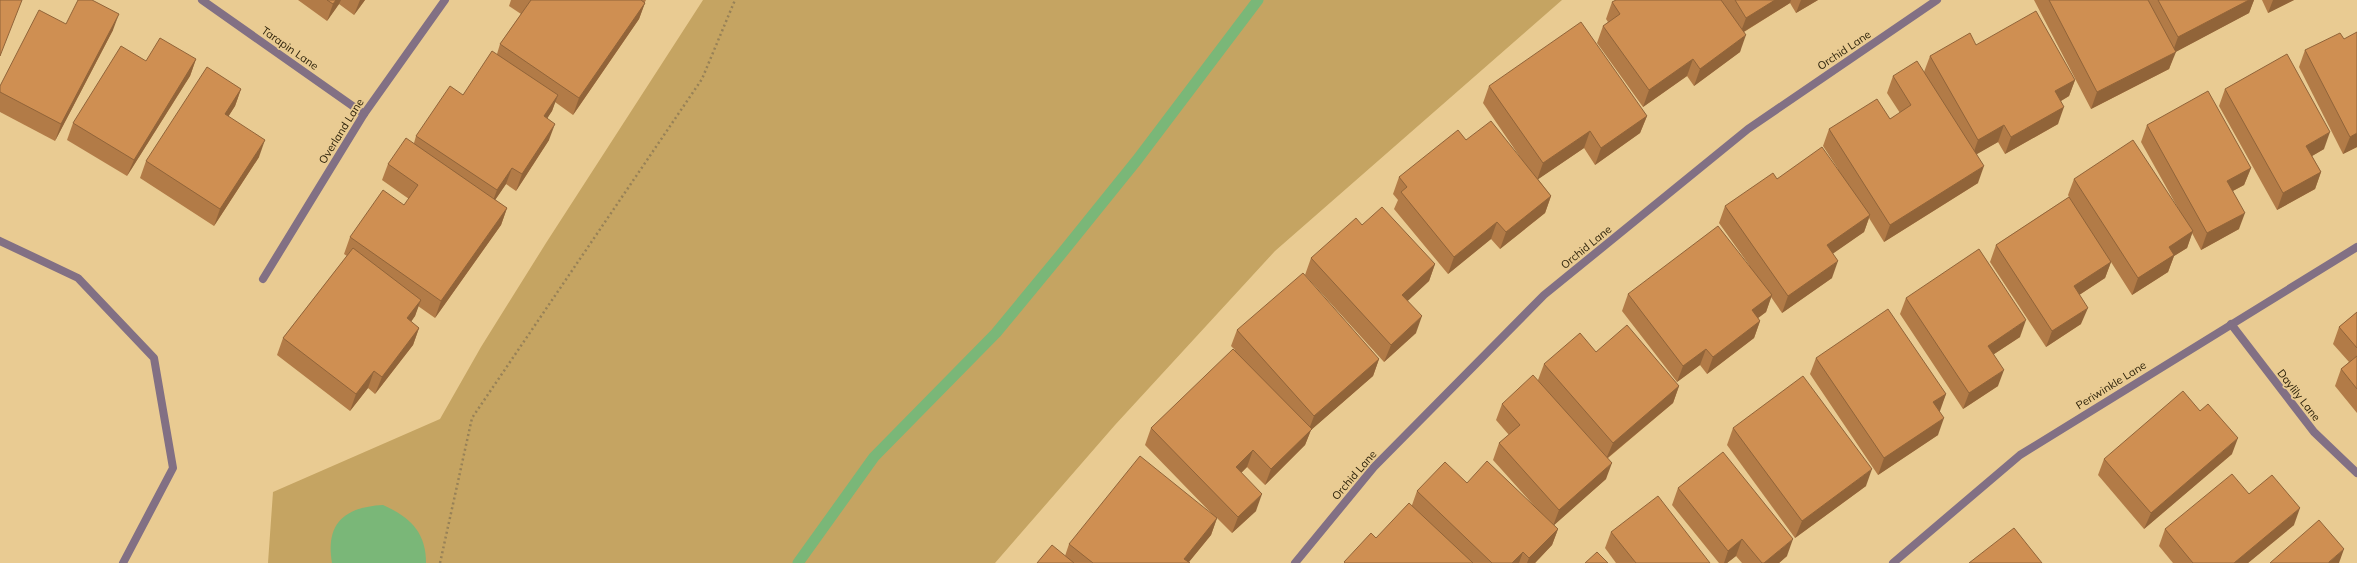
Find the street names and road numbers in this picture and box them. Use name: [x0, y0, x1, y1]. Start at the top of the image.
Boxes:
street label: Tarapin Lane: [259, 23, 321, 73]
street label: Orchid Lane: [1815, 27, 1873, 73]
street label: Overland Lane: [315, 96, 367, 166]
street label: Orchid Lane: [1558, 222, 1614, 272]
street label: Periwinkle Lane: [2073, 358, 2149, 412]
street label: Daylily Lane: [2274, 366, 2324, 424]
street label: Orchid Lane: [1329, 447, 1379, 503]

